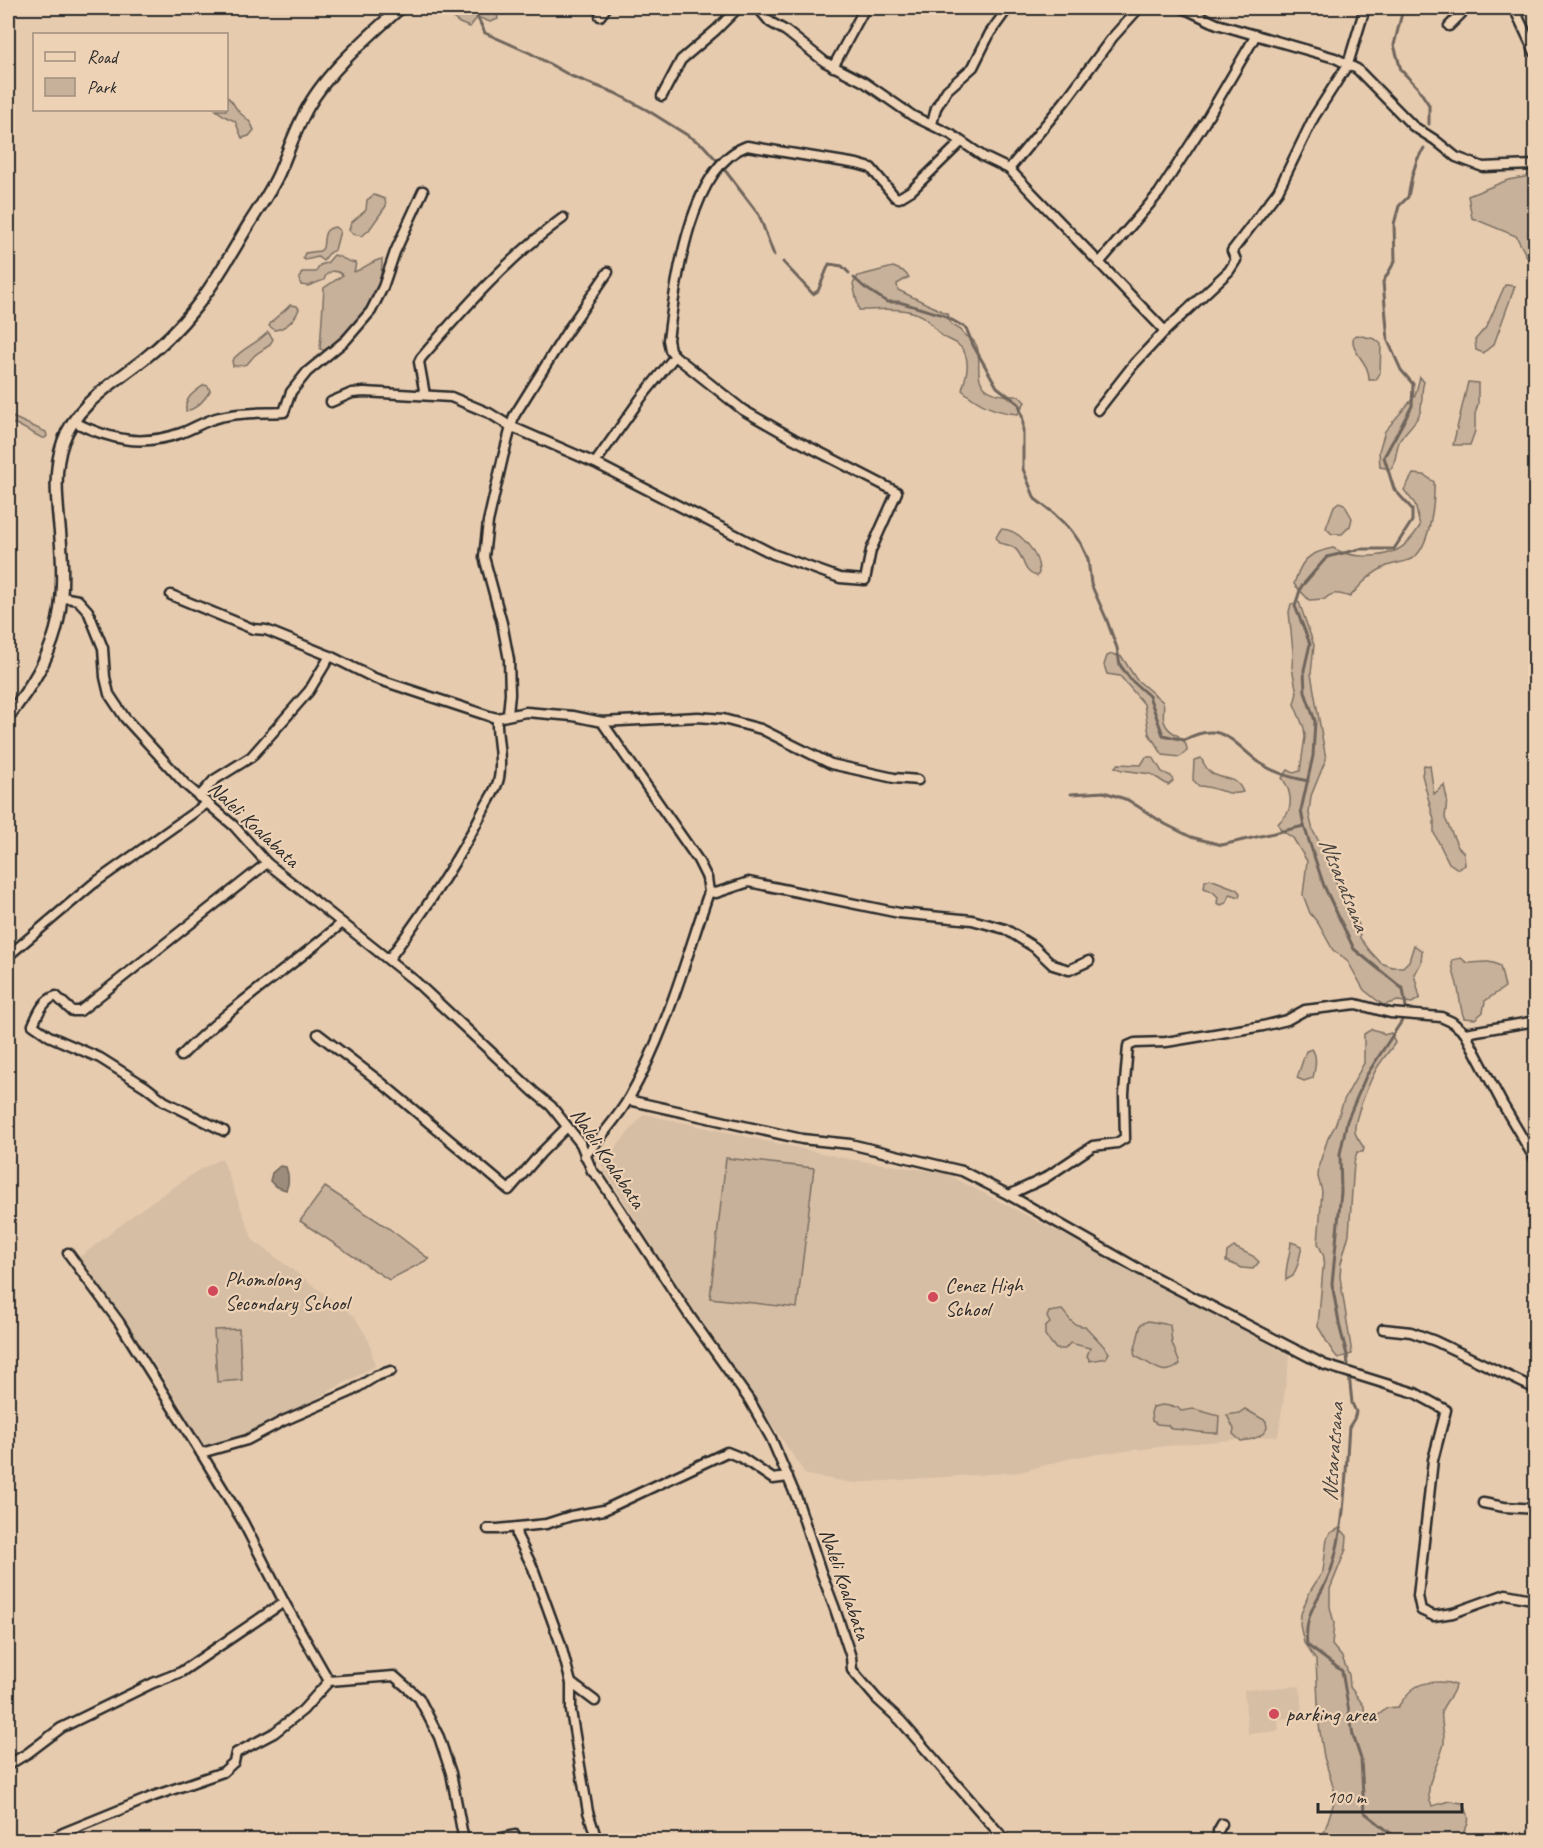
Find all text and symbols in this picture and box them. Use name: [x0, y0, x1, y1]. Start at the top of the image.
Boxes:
legend: [33, 33, 228, 111]
text: Road: [87, 46, 120, 68]
text: Park: [87, 76, 117, 98]
street label: Naleli Koalabata: [203, 775, 306, 874]
water label: Ntsaratsana: [1313, 834, 1376, 937]
street label: Naleli Koalabata: [565, 1103, 652, 1214]
place label: Phomolong Secondary School: [225, 1266, 352, 1316]
place label: Cenez High School: [945, 1272, 1024, 1322]
marker: Phomolong Secondary School: [206, 1284, 220, 1298]
marker: Cenez High School: [926, 1290, 940, 1304]
water label: Ntsaratsana: [1316, 1400, 1351, 1502]
street label: Naleli Koalabata: [814, 1525, 877, 1644]
place label: parking area: [1286, 1701, 1377, 1727]
marker: parking area: [1267, 1707, 1281, 1721]
scale bar: [1318, 1776, 1462, 1814]
text: 100 m: [1327, 1786, 1368, 1808]

